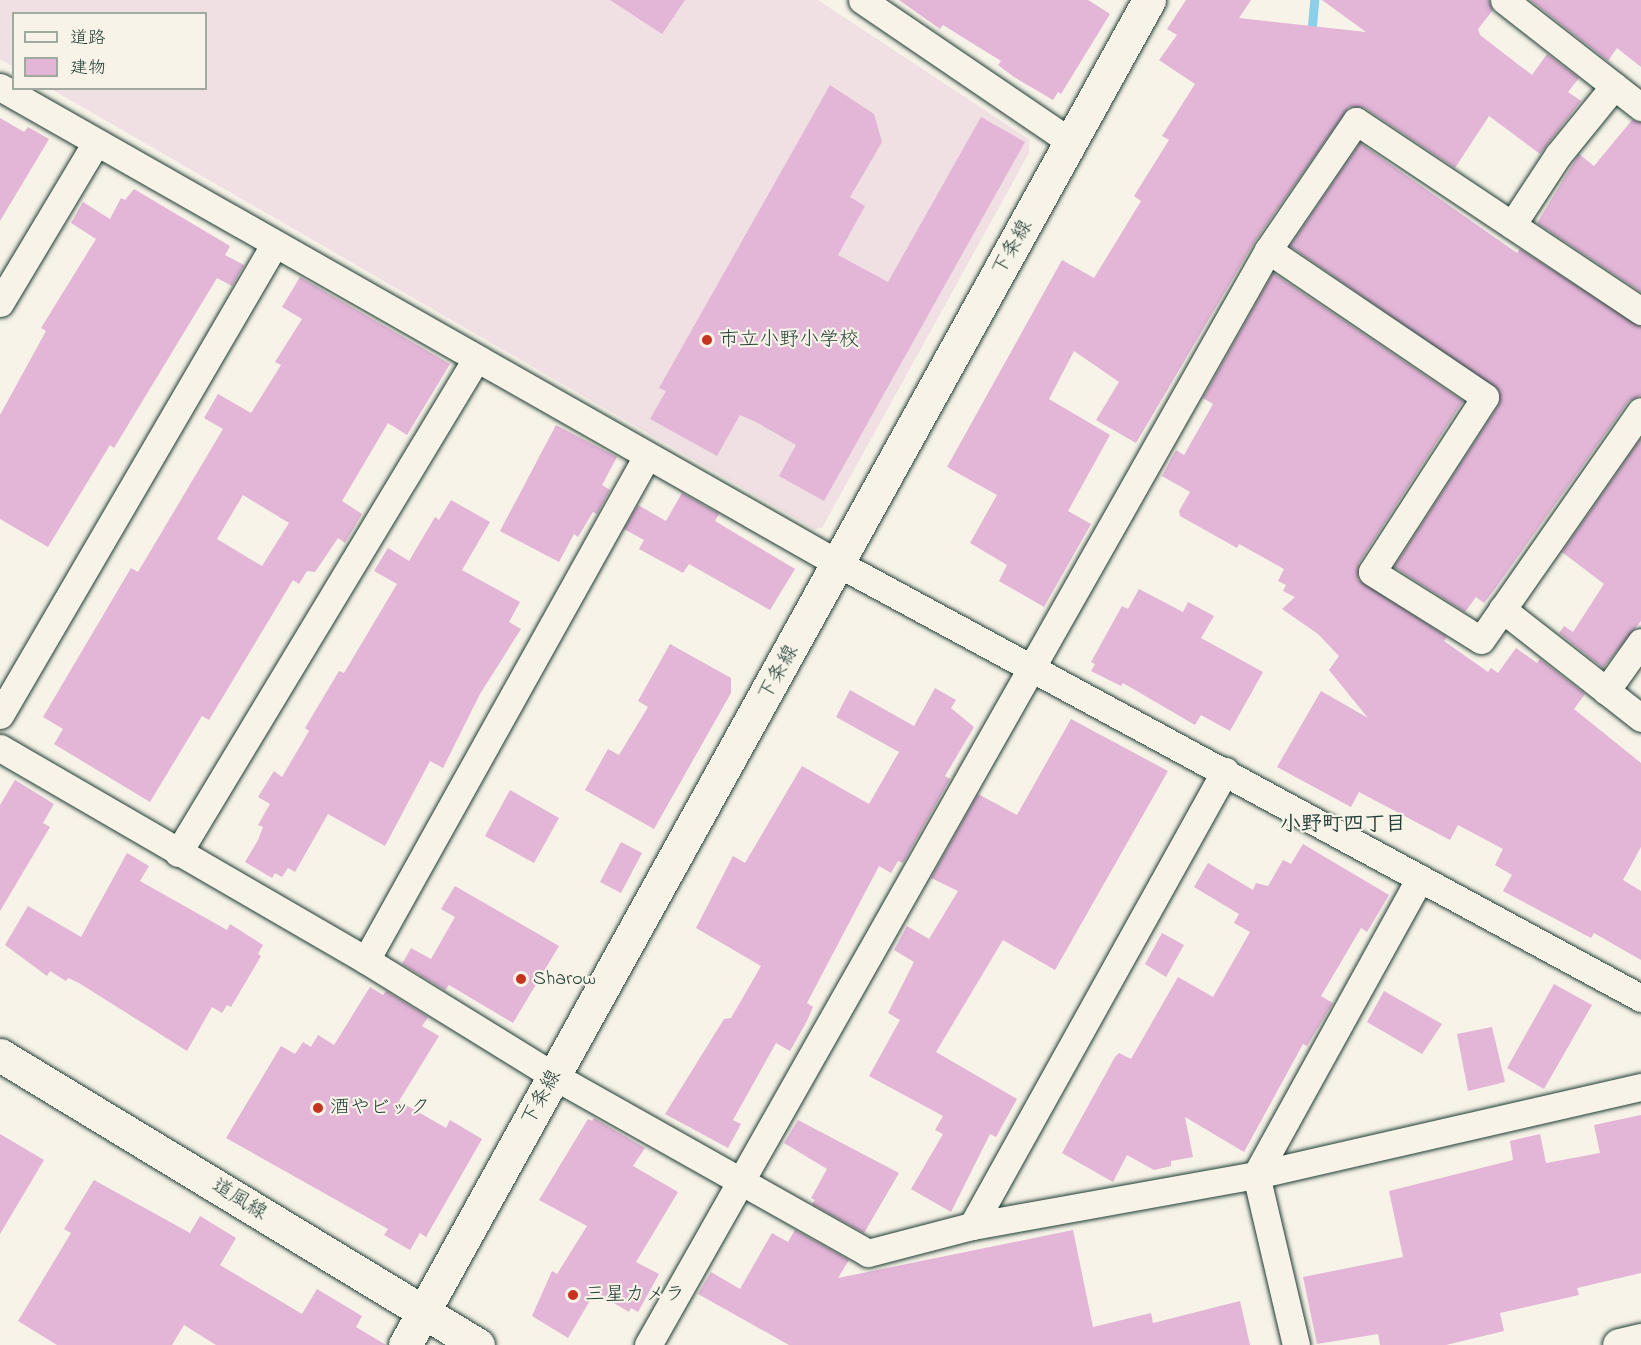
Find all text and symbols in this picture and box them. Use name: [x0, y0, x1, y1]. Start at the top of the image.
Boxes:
legend: [12, 12, 207, 90]
text: 道路: [70, 26, 106, 52]
text: 建物: [70, 56, 106, 82]
street label: 下条線: [988, 216, 1038, 280]
place label: 市立小野小学校: [719, 328, 859, 352]
marker: 市立小野小学校: [700, 333, 714, 347]
street label: 下条線: [754, 641, 804, 705]
district label: 小野町四丁目: [1280, 812, 1406, 838]
place label: Sharow: [533, 967, 596, 991]
marker: Sharow: [514, 972, 528, 986]
street label: 下条線: [517, 1066, 567, 1130]
place label: 酒やビック: [330, 1096, 430, 1120]
marker: 酒やビック: [311, 1101, 325, 1115]
street label: 道風線: [207, 1174, 271, 1226]
place label: 三星カメラ: [585, 1283, 685, 1307]
marker: 三星カメラ: [566, 1288, 580, 1302]

